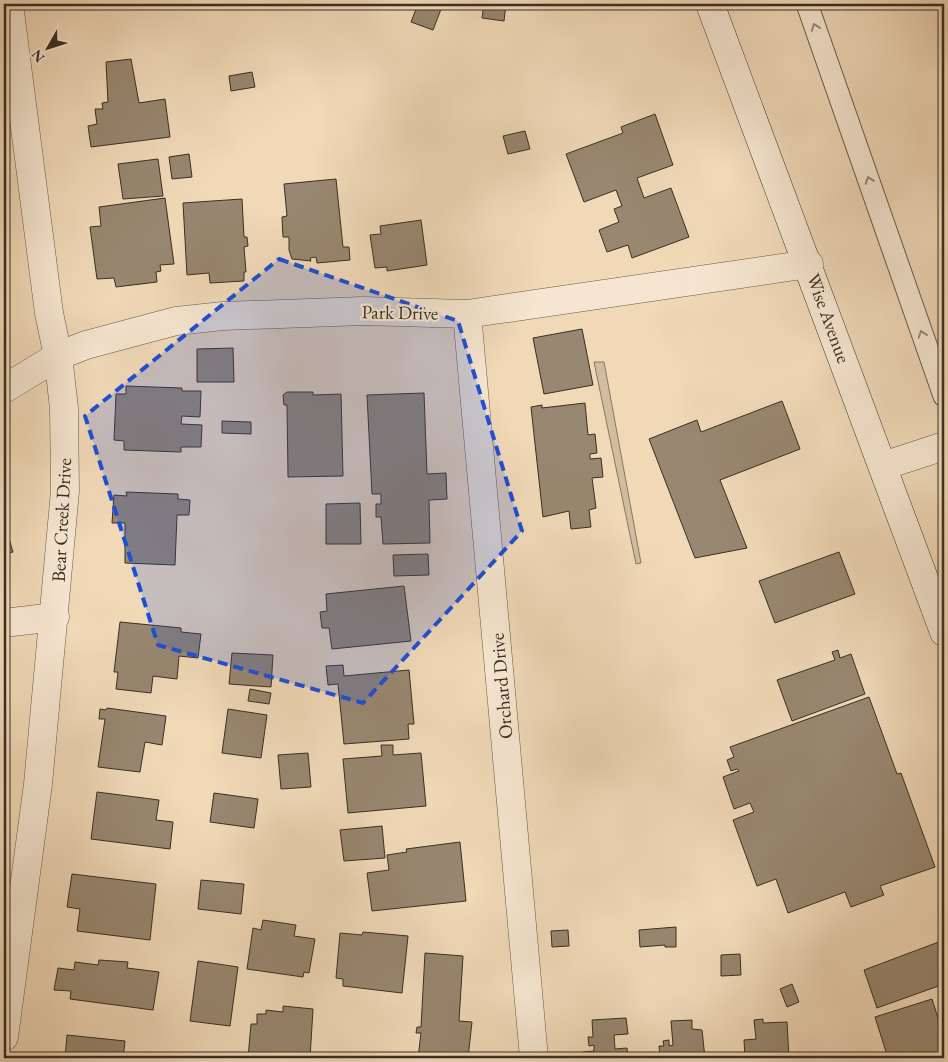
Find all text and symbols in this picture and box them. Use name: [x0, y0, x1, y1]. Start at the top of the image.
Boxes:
north arrow: [22, 22, 72, 72]
one-way arrow: [811, 23, 821, 32]
text: N: [27, 46, 48, 66]
one-way arrow: [865, 176, 875, 185]
street label: Wise Avenue: [801, 270, 856, 366]
street label: Park Drive: [361, 299, 439, 326]
one-way arrow: [918, 330, 928, 338]
street label: Bear Creek Drive: [46, 457, 77, 583]
street label: Orchard Drive: [484, 632, 519, 740]

